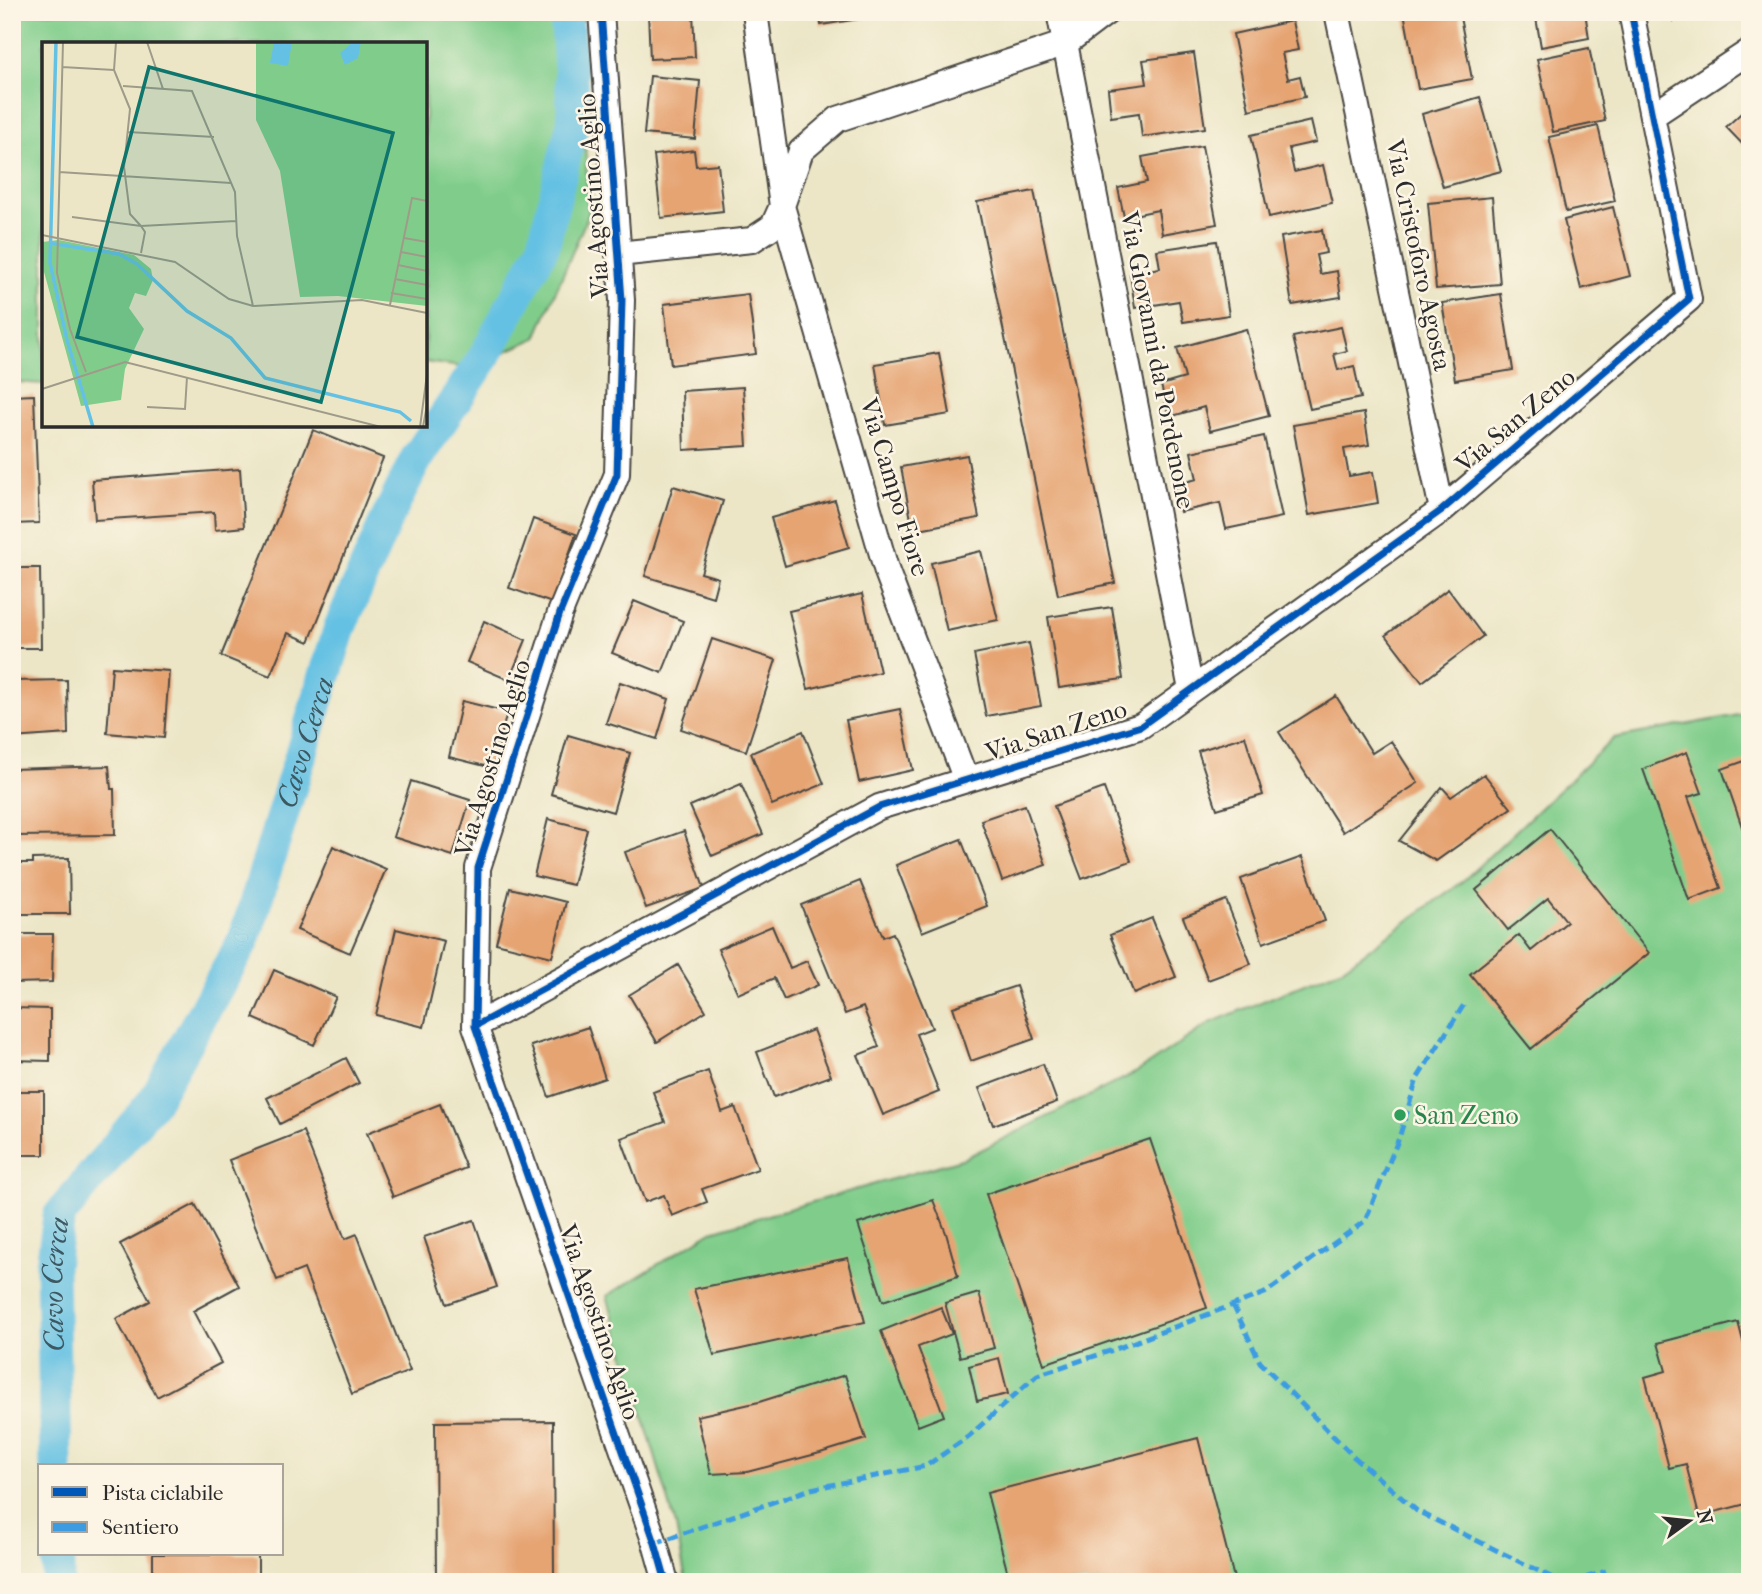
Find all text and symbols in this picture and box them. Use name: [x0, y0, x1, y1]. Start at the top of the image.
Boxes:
inset map: [42, 42, 427, 427]
street label: Via Agostino Aglio: [571, 93, 616, 300]
street label: Via Cristoforo Agosta: [1379, 136, 1458, 375]
street label: Via Giovanni da Pordenone: [1113, 208, 1202, 512]
street label: Via San Zeno: [1448, 361, 1582, 480]
street label: Via Campo Fiore: [852, 394, 936, 580]
street label: Via Agostino Aglio: [447, 656, 537, 862]
water label: Cavo Cerca: [270, 673, 341, 812]
street label: Via San Zeno: [981, 693, 1131, 768]
place label: San Zeno: [1414, 1100, 1519, 1131]
marker: San Zeno: [1392, 1107, 1408, 1123]
water label: Cavo Cerca: [36, 1215, 76, 1352]
street label: Via Agostino Aglio: [551, 1219, 648, 1424]
legend: [38, 1464, 284, 1556]
text: Pista ciclabile: [102, 1481, 223, 1505]
north arrow: [1654, 1486, 1724, 1556]
text: N: [1692, 1507, 1717, 1527]
text: Sentiero: [102, 1515, 179, 1539]

